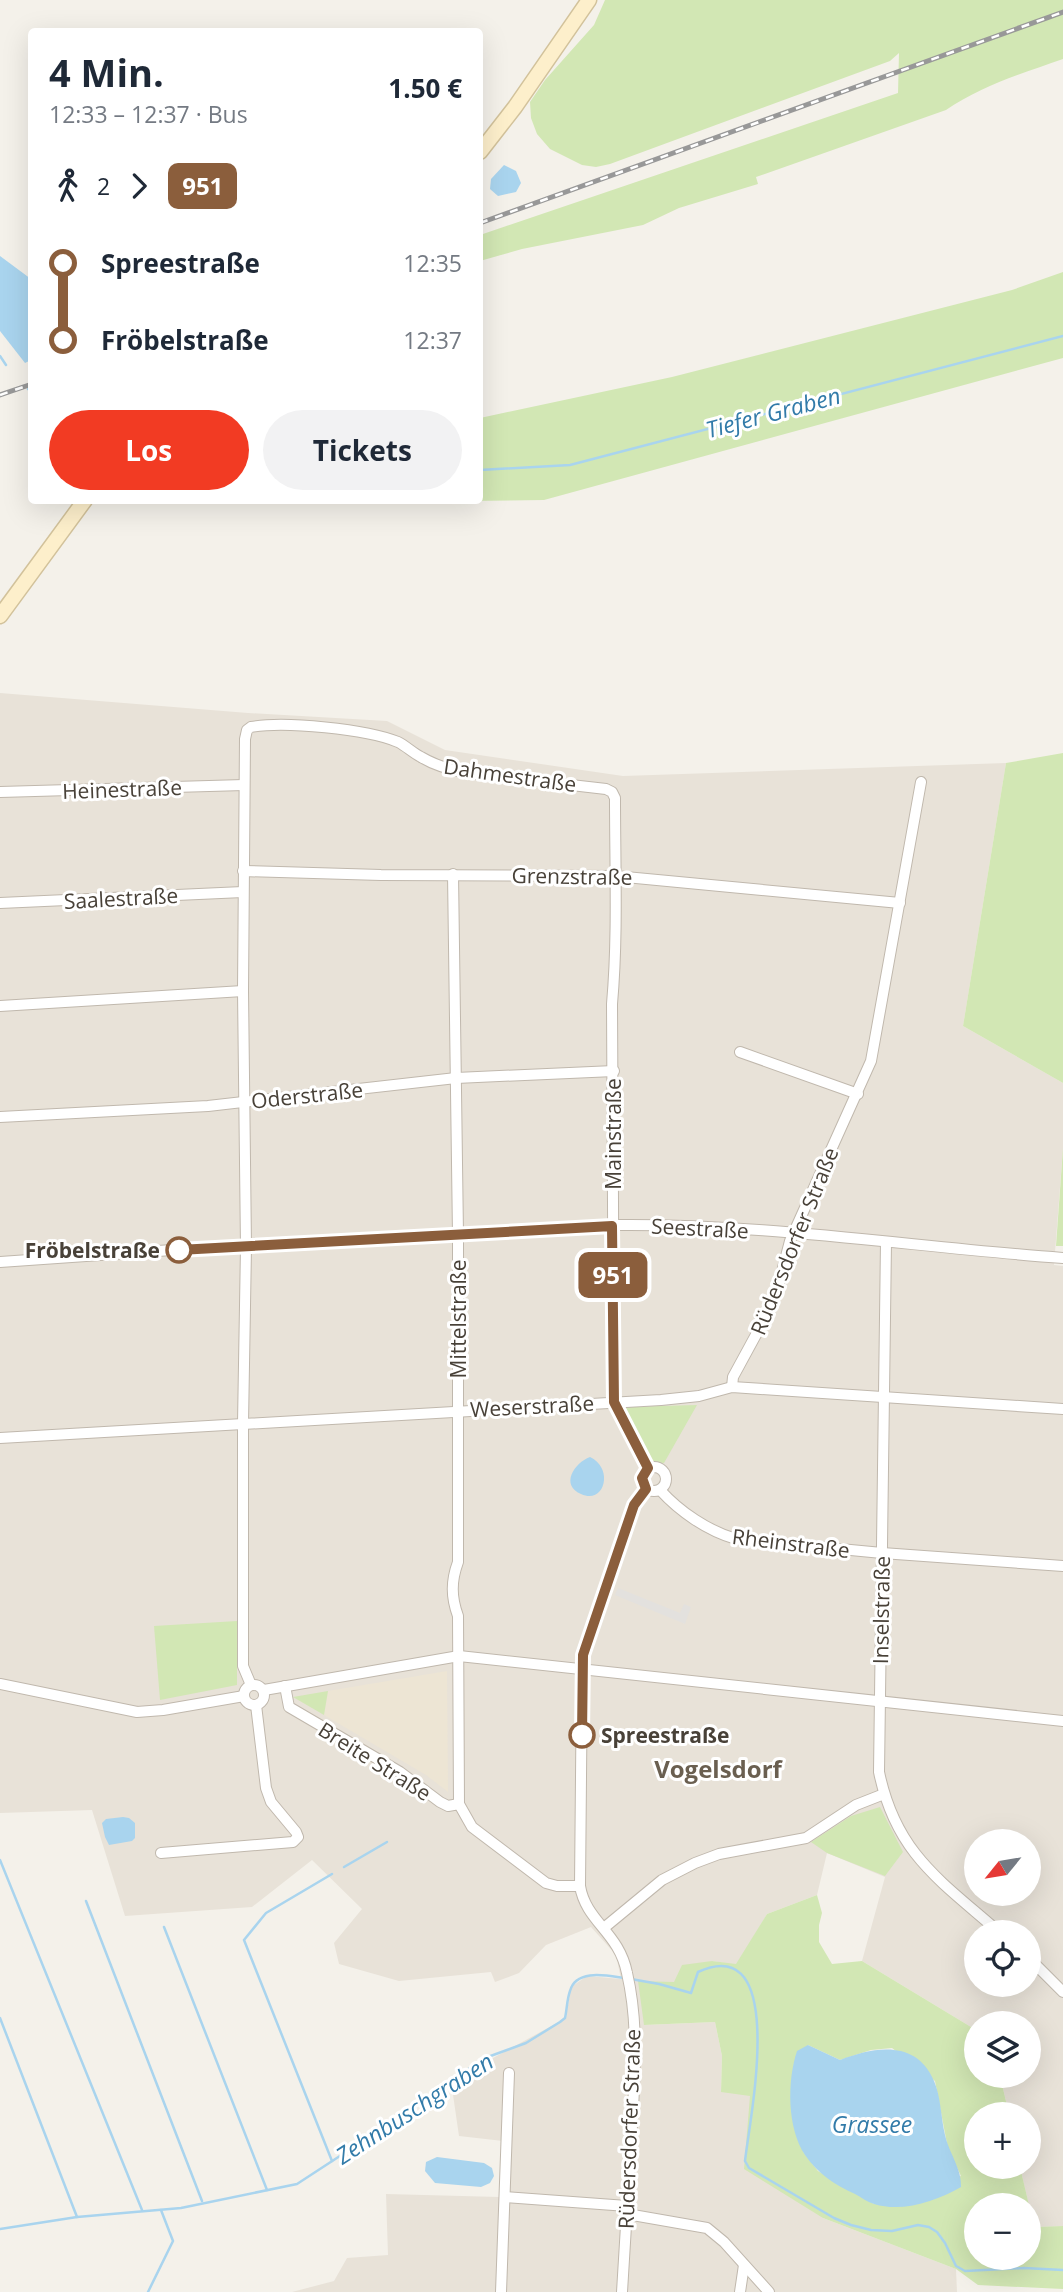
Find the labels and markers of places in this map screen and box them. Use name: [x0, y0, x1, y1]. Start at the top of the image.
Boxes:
place label: Fröbelstraße: [25, 1236, 160, 1264]
marker: Fröbelstraße: [166, 1237, 192, 1263]
place label: Spreestraße: [601, 1721, 729, 1749]
marker: Spreestraße: [569, 1722, 595, 1748]

